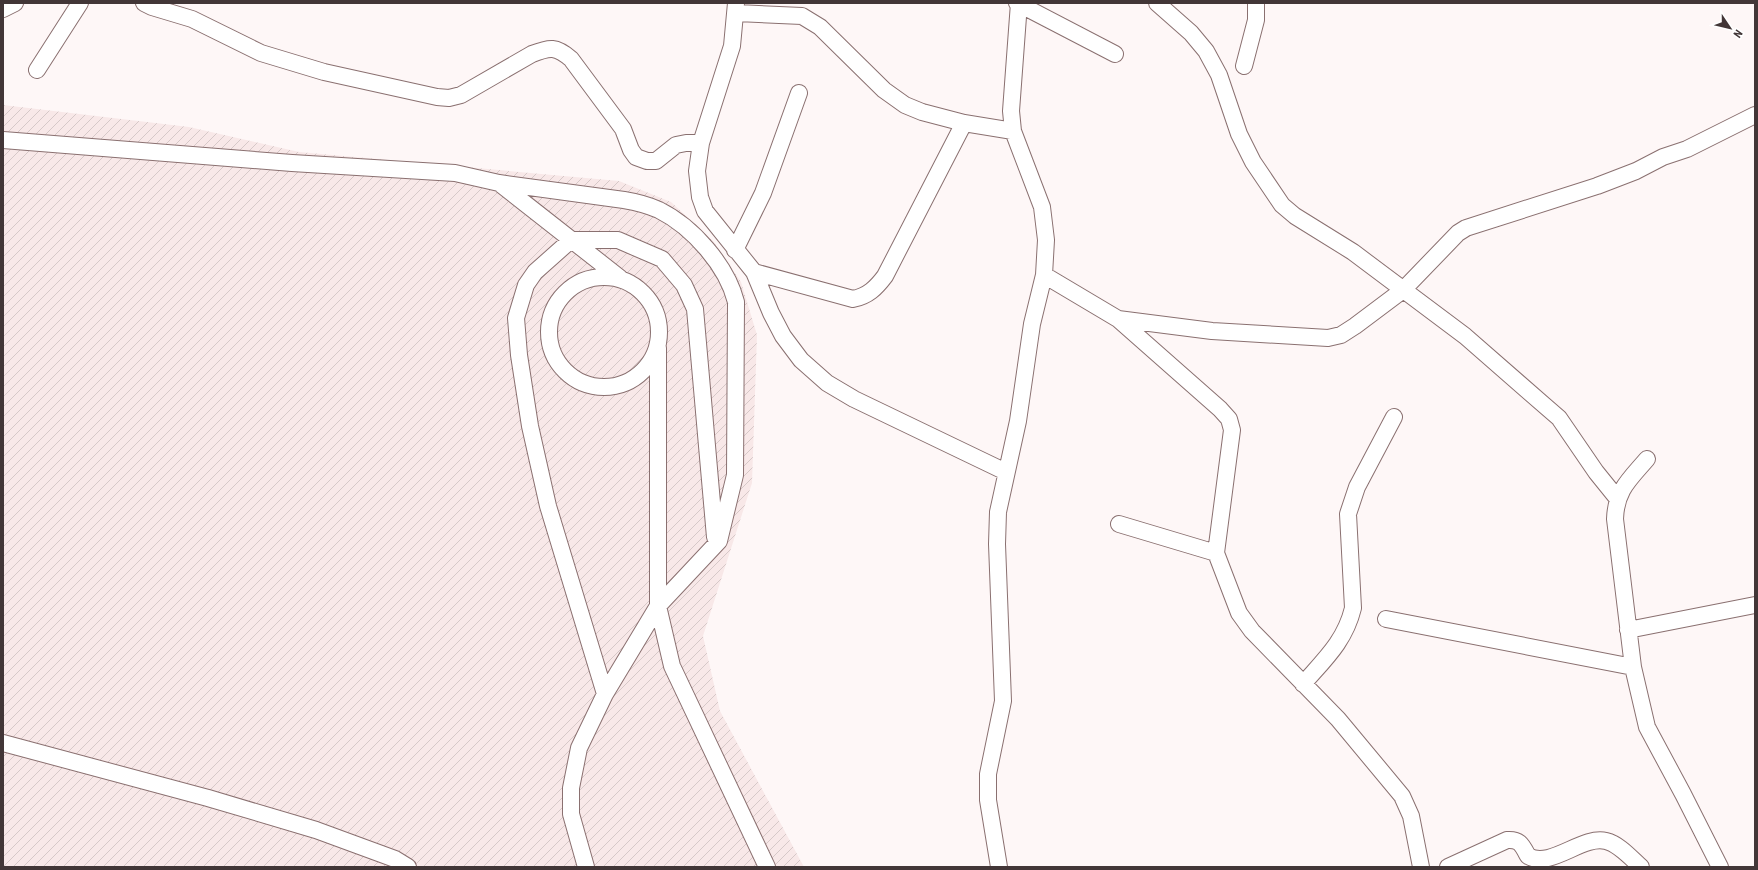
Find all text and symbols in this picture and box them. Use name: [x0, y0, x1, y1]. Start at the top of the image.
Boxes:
north arrow: [1710, 8, 1750, 48]
text: N: [1730, 27, 1745, 40]

